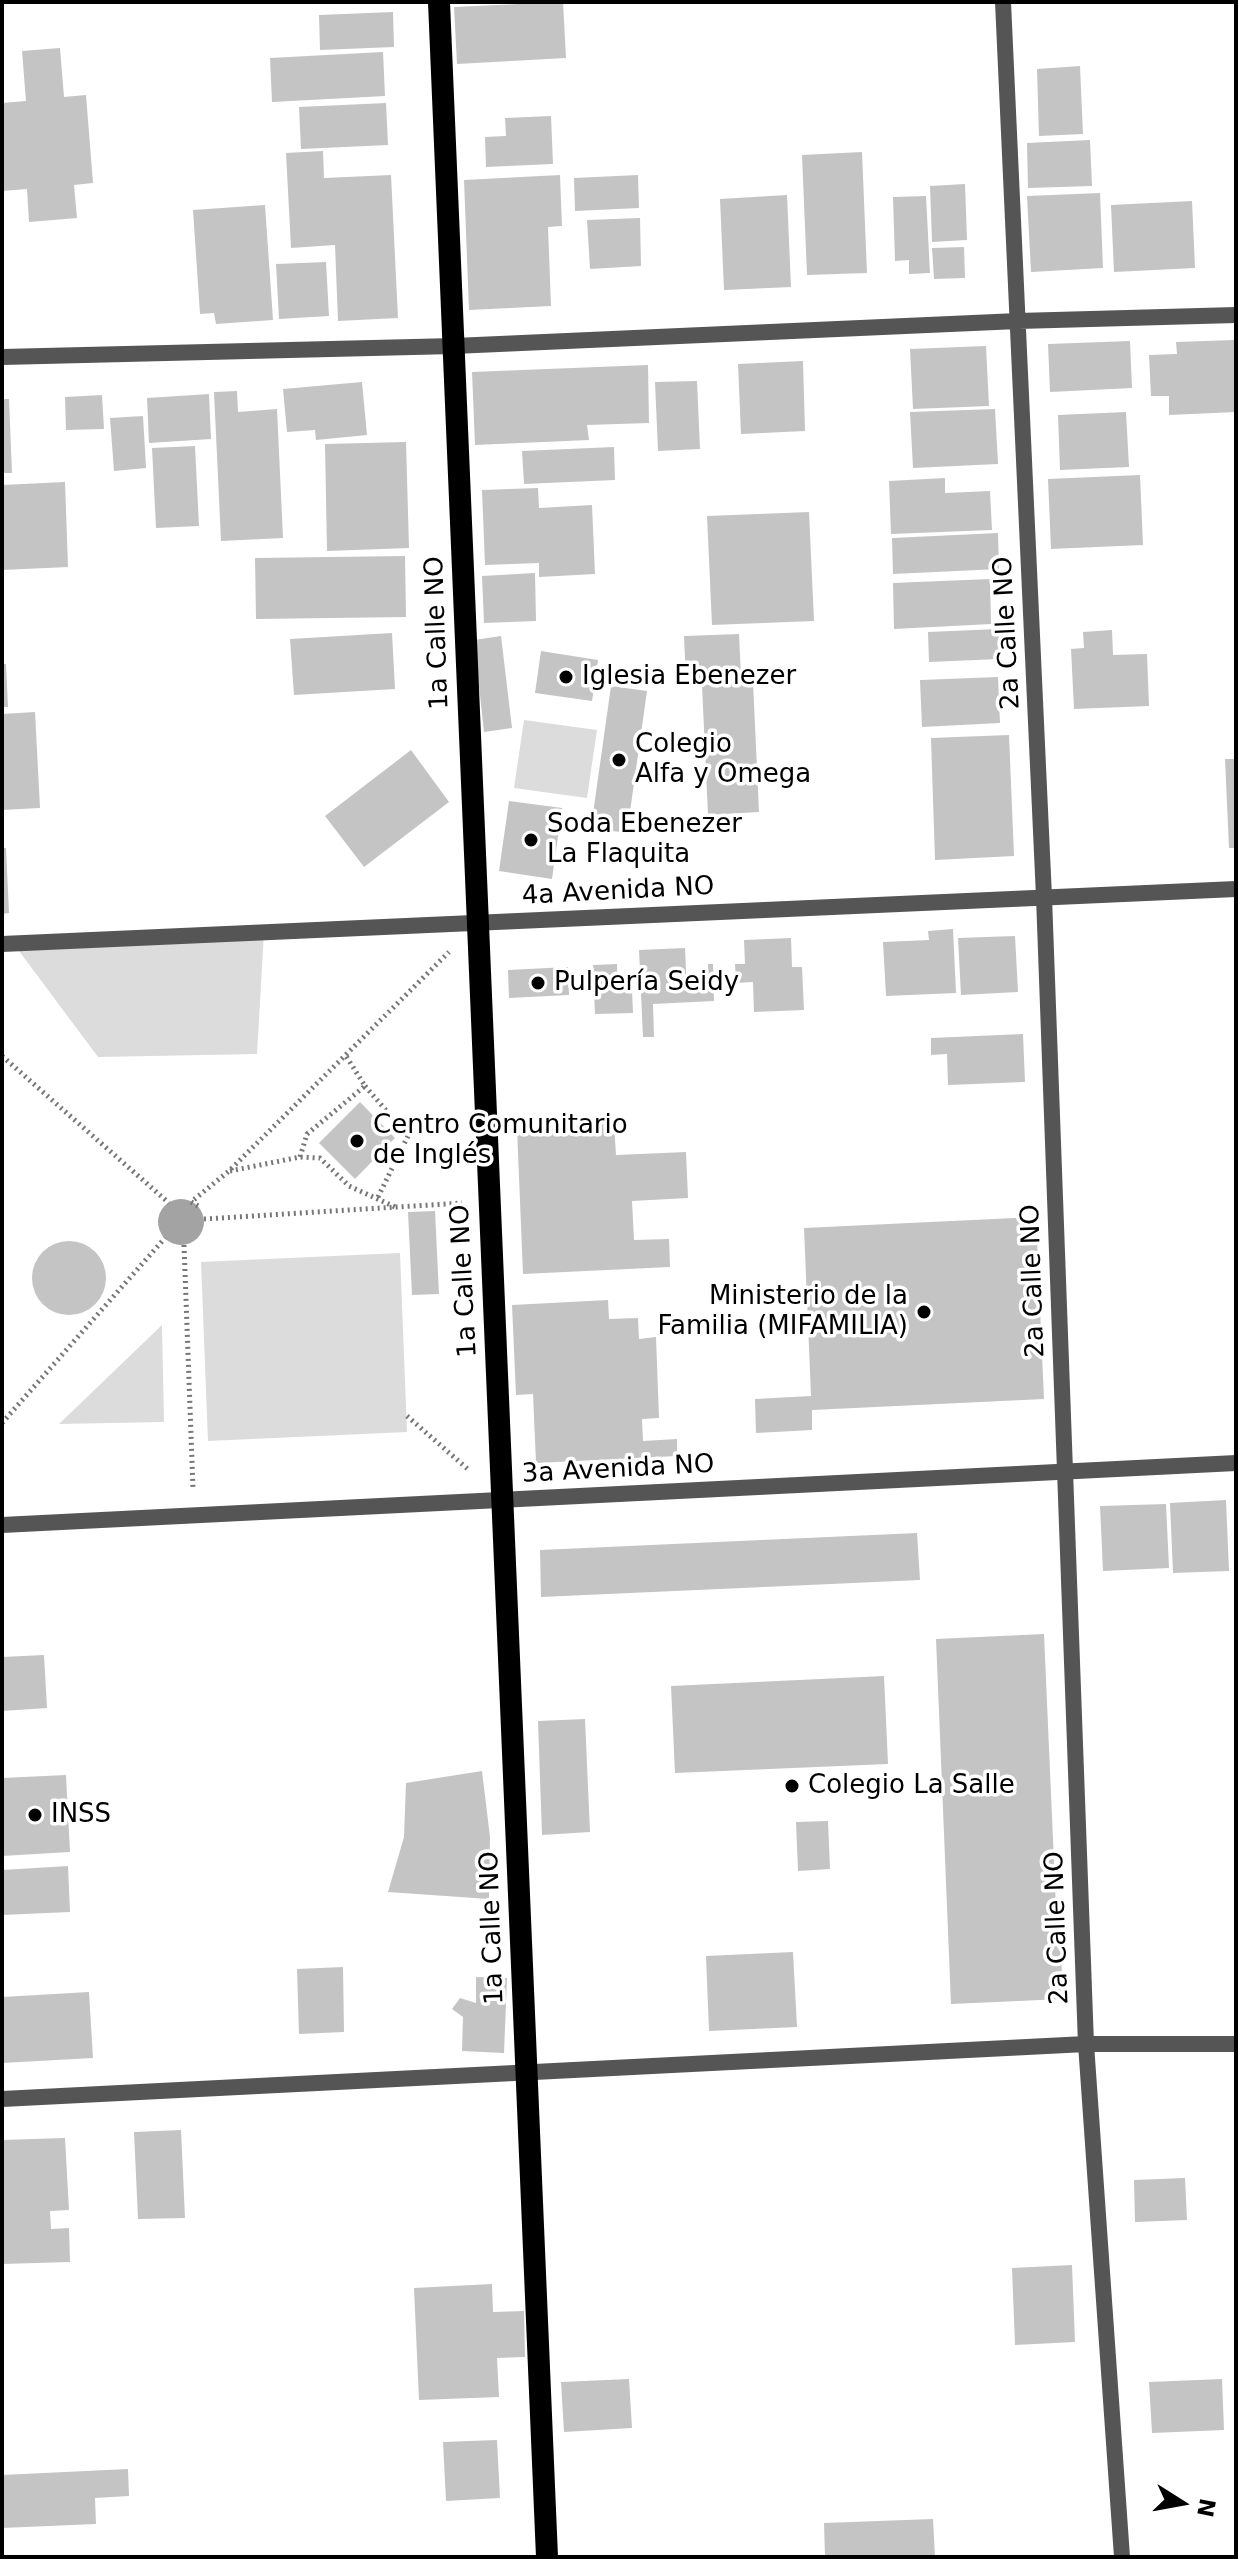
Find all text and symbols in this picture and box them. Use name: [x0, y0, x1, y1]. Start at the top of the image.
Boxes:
street label: 1a Calle NO: [420, 556, 456, 710]
street label: 2a Calle NO: [988, 556, 1028, 710]
place label: Iglesia Ebenezer: [582, 661, 796, 693]
marker: Iglesia Ebenezer: [557, 668, 575, 686]
place label: Colegio Alfa y Omega: [635, 729, 811, 790]
marker: Colegio Alfa y Omega: [610, 751, 628, 769]
place label: Soda Ebenezer La Flaquita: [547, 809, 742, 870]
marker: Soda Ebenezer La Flaquita: [522, 831, 540, 849]
street label: 4a Avenida NO: [521, 871, 715, 913]
place label: Pulpería Seidy: [554, 967, 739, 999]
marker: Pulpería Seidy: [529, 974, 547, 992]
place label: Centro Comunitario de Inglés: [373, 1110, 628, 1172]
marker: Centro Comunitario de Inglés: [348, 1132, 366, 1150]
street label: 1a Calle NO: [445, 1204, 485, 1358]
street label: 2a Calle NO: [1016, 1204, 1052, 1358]
place label: Ministerio de la Familia (MIFAMILIA): [658, 1281, 908, 1342]
marker: Ministerio de la Familia (MIFAMILIA): [915, 1303, 933, 1321]
street label: 3a Avenida NO: [521, 1449, 715, 1491]
place label: Colegio La Salle: [808, 1770, 1015, 1802]
marker: Colegio La Salle: [783, 1777, 801, 1795]
place label: INSS: [51, 1799, 111, 1831]
marker: INSS: [26, 1806, 44, 1824]
street label: 1a Calle NO: [475, 1851, 511, 2005]
street label: 2a Calle NO: [1040, 1851, 1076, 2005]
north arrow: [1142, 2463, 1222, 2543]
text: N: [1192, 2496, 1220, 2519]

